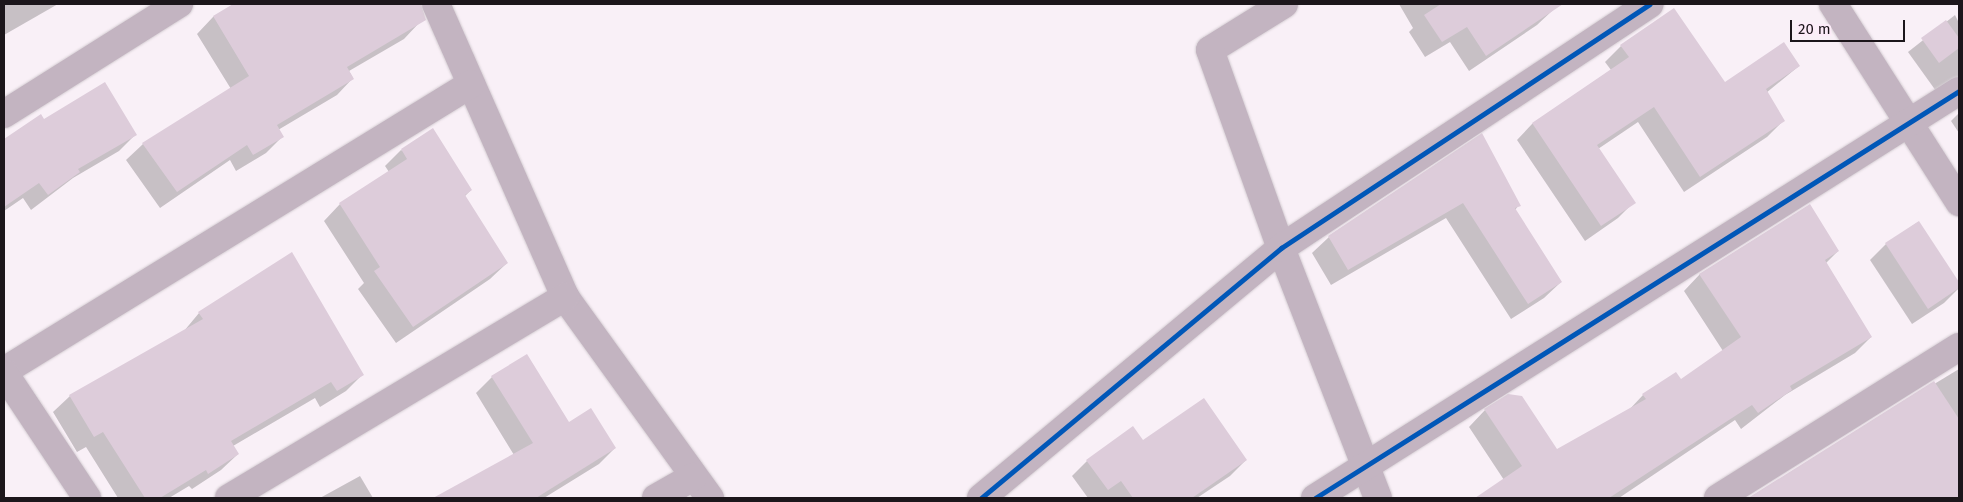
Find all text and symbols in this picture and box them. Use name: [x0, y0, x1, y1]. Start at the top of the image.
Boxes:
scale bar: [1793, 10, 1908, 42]
text: 20 m: [1798, 20, 1831, 38]

